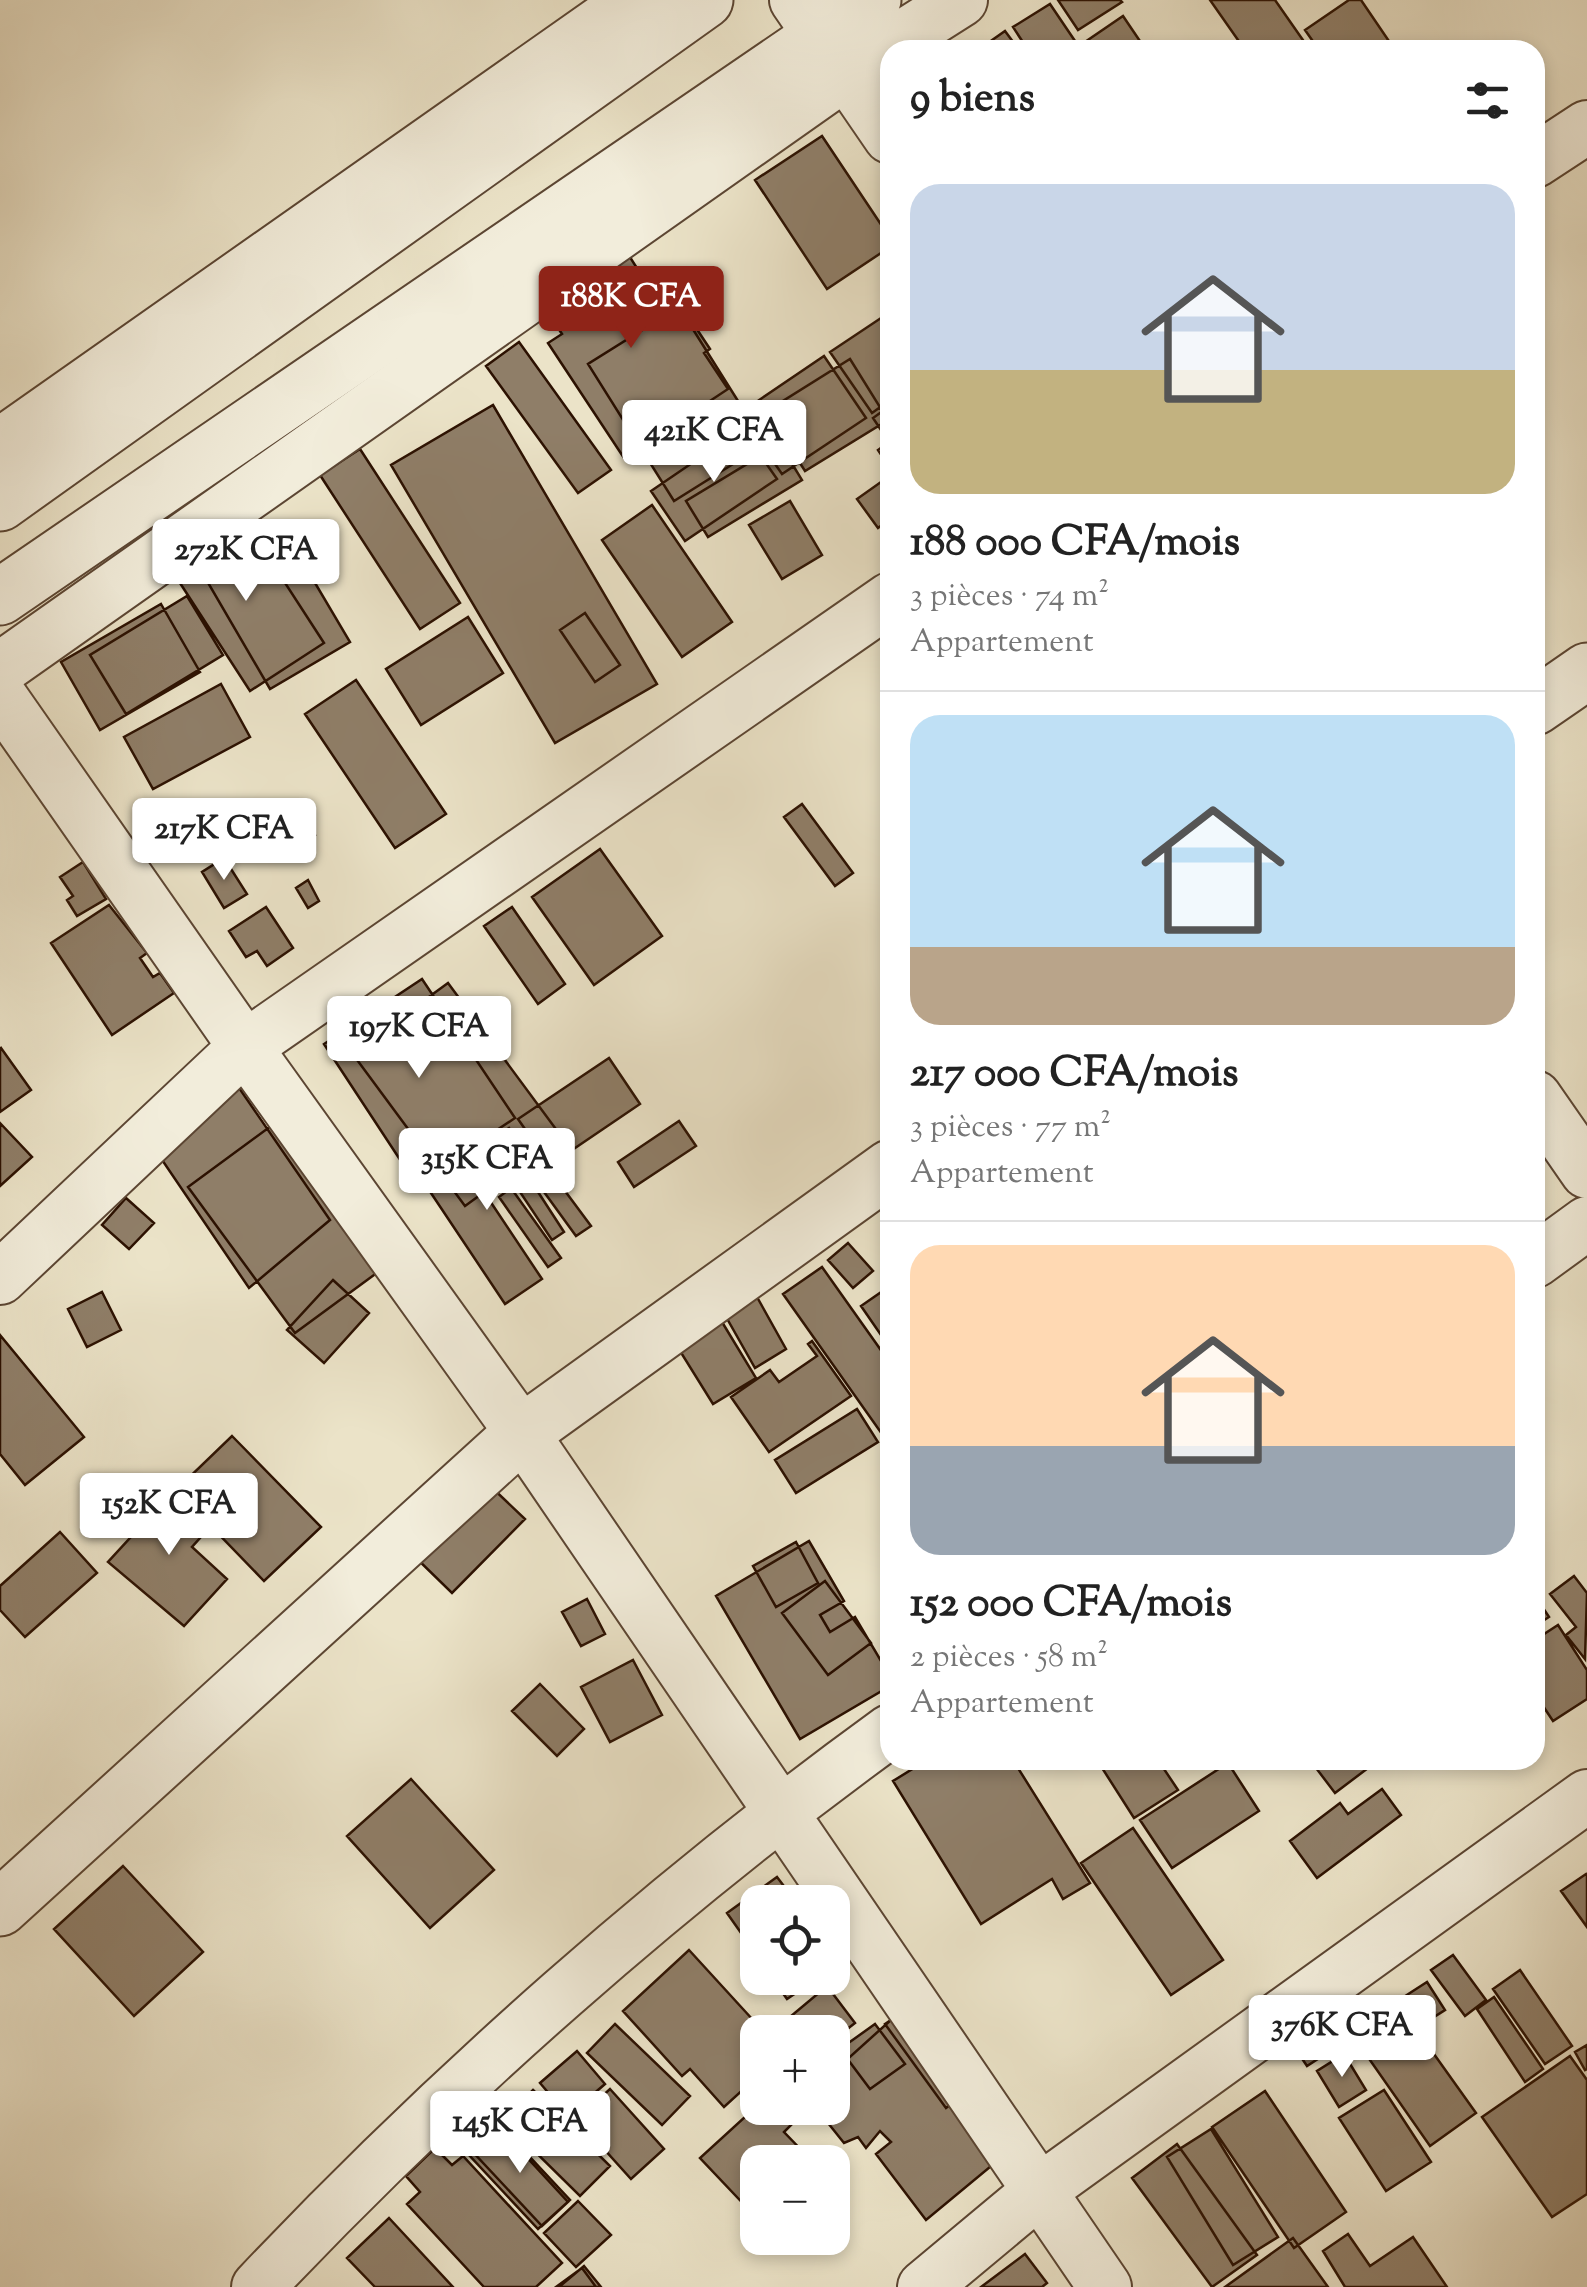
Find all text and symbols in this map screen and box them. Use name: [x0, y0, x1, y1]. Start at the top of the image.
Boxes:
text: 9 biens: [910, 70, 1035, 130]
icon: filters: [1460, 73, 1515, 128]
icon: home: [1123, 249, 1303, 429]
pin: 188K CFA: [528, 266, 734, 351]
text: 188K CFA: [561, 275, 701, 321]
pin: 421K CFA: [611, 400, 817, 485]
text: 421K CFA: [644, 409, 784, 455]
text: 188 000 CFA/mois: [910, 514, 1240, 574]
pin: 272K CFA: [143, 519, 349, 604]
text: 272K CFA: [174, 528, 318, 574]
text: 3 pièces · 74 m²: [910, 574, 1109, 620]
text: Appartement: [910, 620, 1094, 666]
icon: home: [1123, 780, 1303, 960]
pin: 217K CFA: [121, 798, 327, 883]
text: 217K CFA: [154, 807, 294, 853]
pin: 197K CFA: [316, 996, 522, 1081]
text: 197K CFA: [349, 1005, 489, 1051]
text: 217 000 CFA/mois: [910, 1045, 1239, 1105]
text: 3 pièces · 77 m²: [910, 1105, 1111, 1151]
pin: 315K CFA: [384, 1128, 590, 1213]
text: 315K CFA: [421, 1137, 553, 1183]
text: Appartement: [910, 1151, 1094, 1197]
icon: home: [1123, 1310, 1303, 1490]
pin: 152K CFA: [66, 1473, 272, 1558]
text: 152K CFA: [102, 1482, 236, 1528]
text: 152 000 CFA/mois: [910, 1575, 1232, 1635]
text: 2 pièces · 58 m²: [910, 1635, 1108, 1681]
text: Appartement: [910, 1681, 1094, 1727]
map controls: [740, 1885, 850, 2255]
button: locate: [740, 1885, 850, 1995]
pin: 376K CFA: [1239, 1995, 1445, 2080]
text: 376K CFA: [1271, 2004, 1413, 2050]
button: +: [740, 2015, 850, 2125]
pin: 145K CFA: [417, 2091, 623, 2176]
text: 145K CFA: [452, 2100, 588, 2146]
button: −: [740, 2145, 850, 2255]

